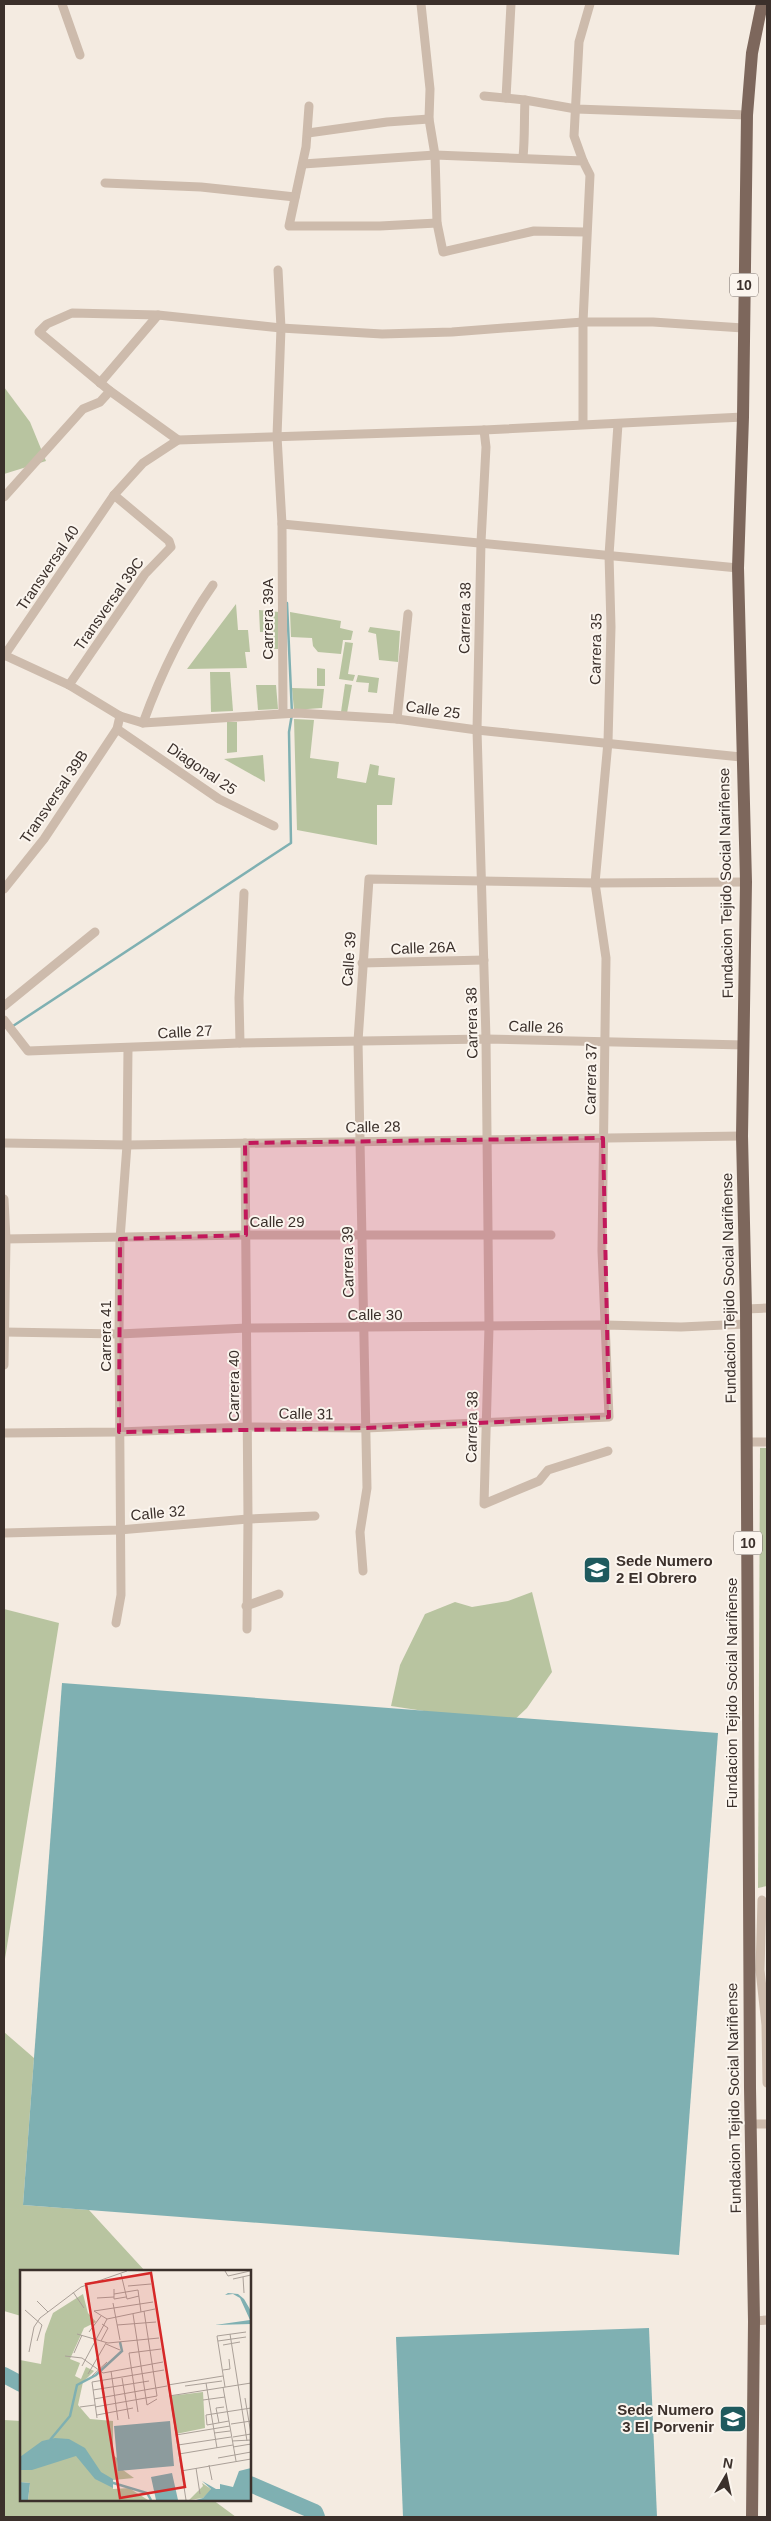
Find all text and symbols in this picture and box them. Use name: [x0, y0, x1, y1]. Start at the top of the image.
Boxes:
road number: 10: [730, 274, 758, 296]
street label: Transversal 40: [13, 522, 82, 613]
street label: Transversal 39C: [70, 554, 147, 653]
street label: Carrera 39A: [259, 578, 276, 660]
street label: Carrera 38: [455, 582, 474, 654]
street label: Carrera 35: [586, 613, 605, 685]
street label: Calle 25: [405, 697, 462, 722]
street label: Diagonal 25: [164, 739, 240, 798]
street label: Transversal 39B: [16, 747, 91, 847]
street label: Fundacion Tejido Social Nariñense: [715, 768, 736, 998]
street label: Calle 39: [338, 931, 359, 987]
street label: Calle 26A: [390, 938, 456, 957]
street label: Carrera 38: [462, 987, 481, 1059]
street label: Calle 26: [508, 1017, 564, 1036]
street label: Calle 27: [157, 1022, 213, 1041]
street label: Carrera 37: [581, 1043, 600, 1115]
street label: Calle 28: [345, 1118, 401, 1135]
street label: Fundacion Tejido Social Nariñense: [718, 1173, 739, 1403]
street label: Calle 29: [249, 1213, 305, 1230]
street label: Carrera 39: [338, 1226, 357, 1298]
street label: Carrera 41: [97, 1300, 114, 1372]
street label: Calle 30: [347, 1306, 403, 1323]
street label: Carrera 40: [225, 1350, 242, 1422]
street label: Carrera 38: [462, 1391, 481, 1463]
street label: Calle 31: [278, 1405, 334, 1422]
street label: Calle 32: [130, 1502, 186, 1523]
road number: 10: [734, 1532, 762, 1555]
place label: Sede Numero 2 El Obrero: [616, 1552, 713, 1586]
school or university icon: Sede Numero 2 El Obrero: [582, 1555, 612, 1585]
street label: Fundacion Tejido Social Nariñense: [723, 1578, 740, 1808]
street label: Fundacion Tejido Social Nariñense: [723, 1983, 744, 2213]
inset map: [20, 2270, 251, 2501]
place label: Sede Numero 3 El Porvenir: [617, 2401, 714, 2435]
school or university icon: Sede Numero 3 El Porvenir: [718, 2404, 748, 2434]
north arrow: [701, 2451, 751, 2501]
text: N: [722, 2454, 734, 2472]

